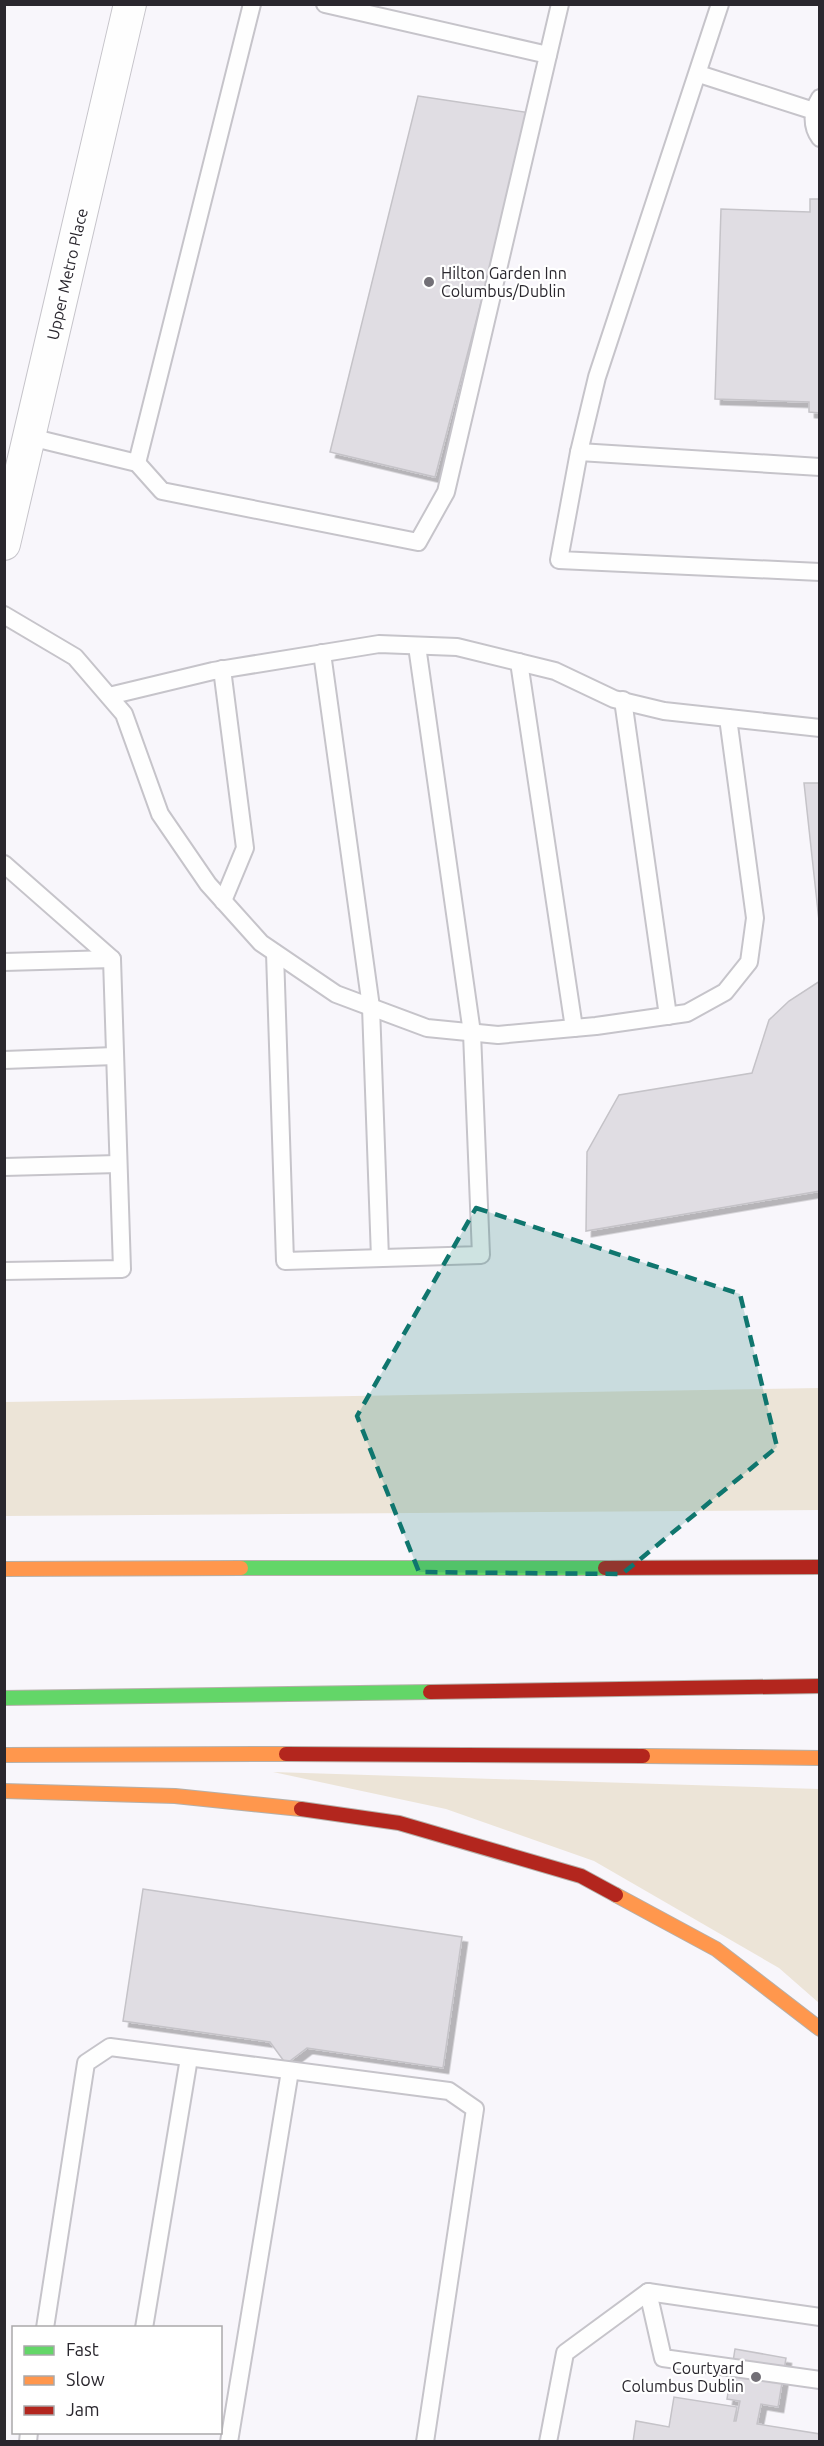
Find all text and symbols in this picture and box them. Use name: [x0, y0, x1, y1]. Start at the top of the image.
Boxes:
street label: Upper Metro Place: [43, 206, 91, 342]
place label: Hilton Garden Inn Columbus/Dublin: [441, 264, 567, 300]
marker: Hilton Garden Inn Columbus/Dublin: [422, 275, 436, 289]
legend: [12, 2326, 222, 2434]
text: Fast: [66, 2339, 99, 2359]
place label: Courtyard Columbus Dublin: [622, 2359, 744, 2395]
text: Slow: [66, 2369, 105, 2389]
marker: Courtyard Columbus Dublin: [749, 2370, 763, 2384]
text: Jam: [66, 2399, 100, 2419]

